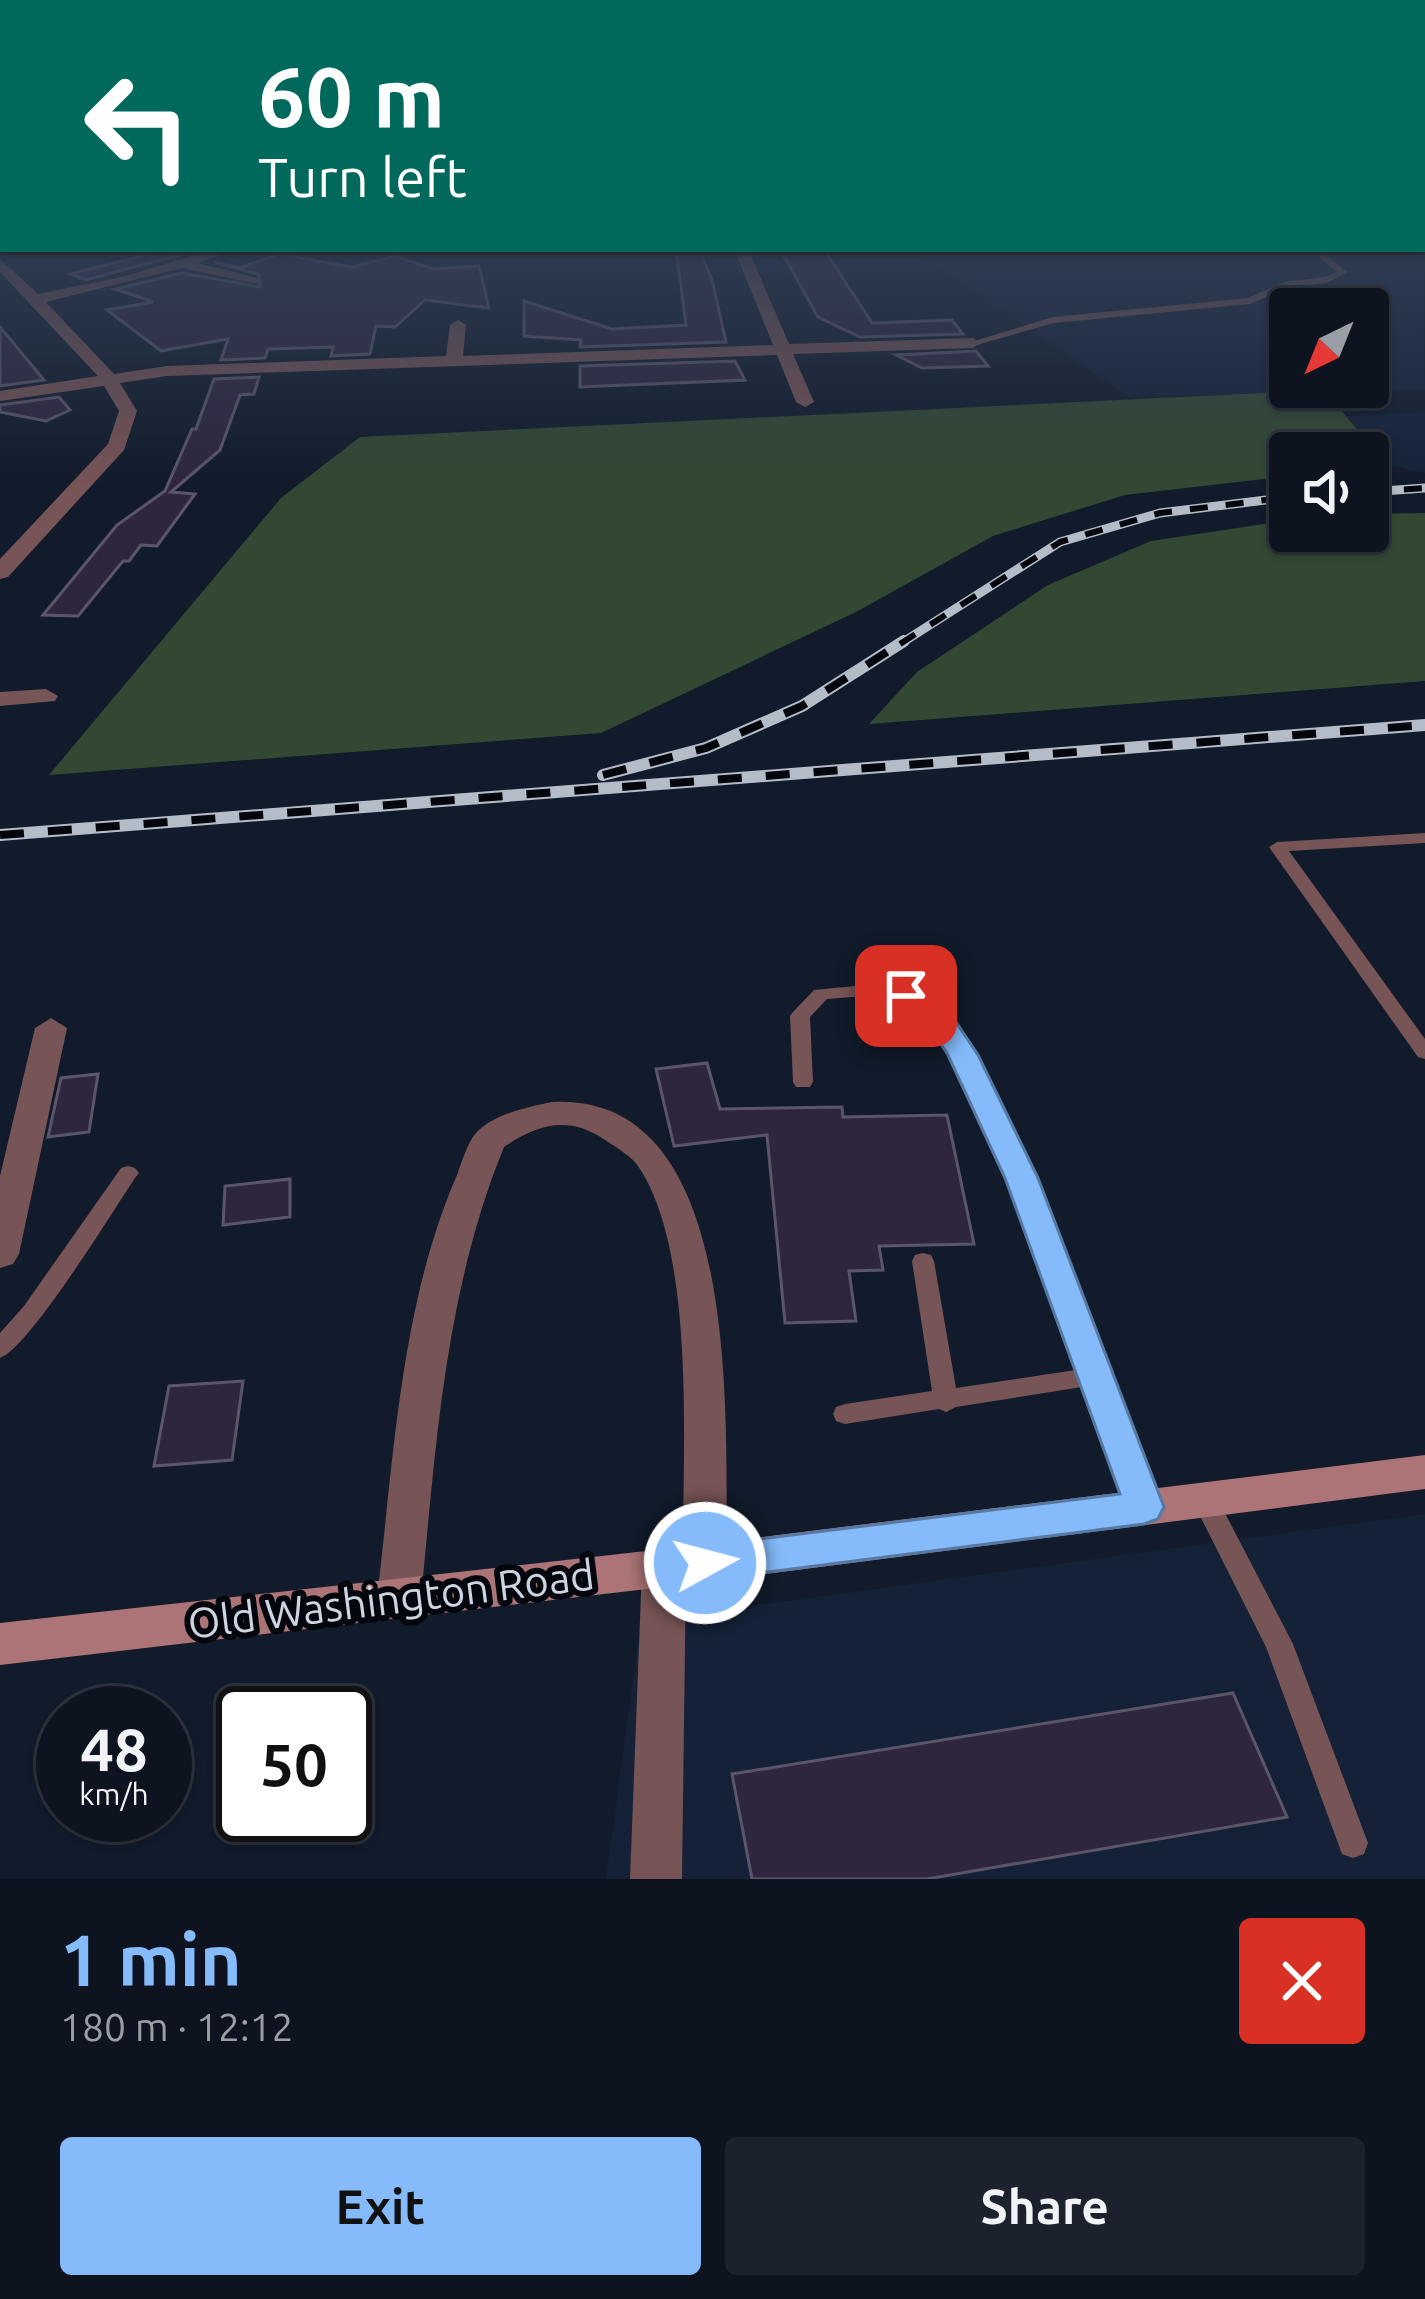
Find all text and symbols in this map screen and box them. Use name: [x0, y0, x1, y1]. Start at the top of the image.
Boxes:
icon: left: [60, 48, 216, 204]
text: 60 m: [258, 49, 445, 143]
text: Turn left: [258, 147, 467, 207]
north arrow: [1269, 288, 1389, 408]
map controls: [1269, 288, 1389, 552]
button: sound: [1269, 432, 1389, 552]
pin: [855, 945, 957, 1047]
icon: arrive: [873, 963, 939, 1029]
position arrow: [642, 1500, 768, 1626]
street label: Old Washington Road: [185, 1550, 597, 1647]
speed limit sign: 50: [216, 1686, 372, 1842]
text: 48: [80, 1715, 148, 1782]
text: km/h: [79, 1777, 149, 1811]
button: close: [1239, 1918, 1365, 2044]
text: 1 min: [60, 1919, 242, 2000]
text: 180 m · 12:12: [60, 2005, 294, 2048]
button: Exit: [60, 2137, 701, 2275]
button: Share: [725, 2137, 1365, 2275]

